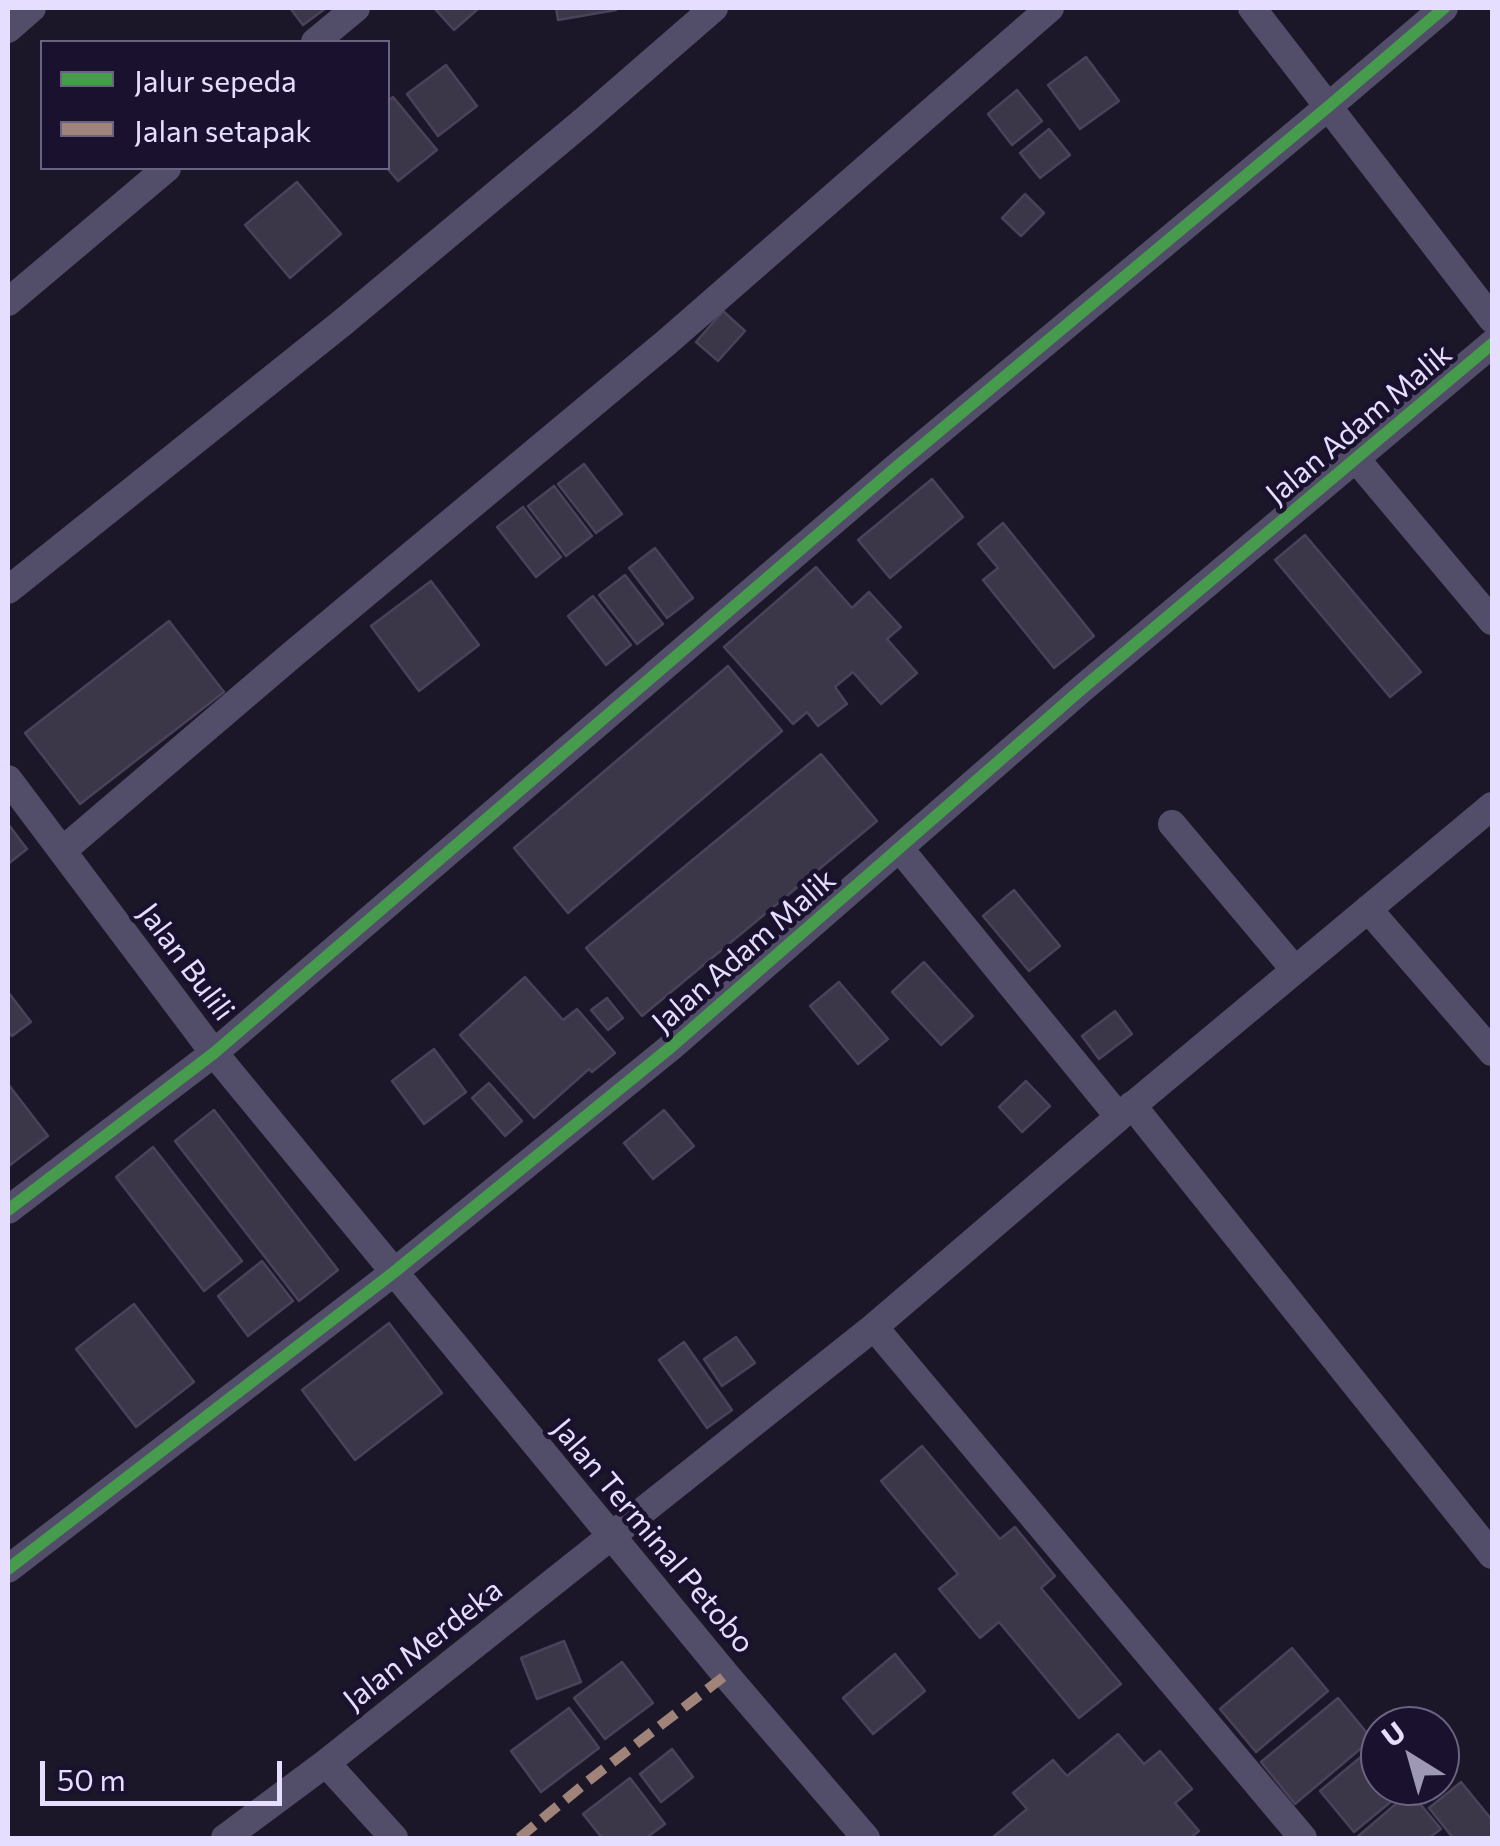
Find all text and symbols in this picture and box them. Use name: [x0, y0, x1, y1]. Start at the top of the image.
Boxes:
legend: [40, 40, 390, 170]
text: Jalur sepeda: [134, 61, 297, 98]
text: Jalan setapak: [134, 111, 312, 148]
street label: Jalan Adam Malik: [1259, 336, 1459, 512]
street label: Jalan Adam Malik: [645, 862, 843, 1040]
street label: Jalan Bulili: [130, 896, 242, 1028]
street label: Jalan Terminal Petobo: [544, 1411, 762, 1661]
street label: Jalan Merdeka: [336, 1572, 510, 1718]
north arrow: [1360, 1706, 1460, 1806]
text: U: [1375, 1714, 1412, 1753]
scale bar: [45, 1741, 288, 1803]
text: 50 m: [57, 1760, 126, 1797]

